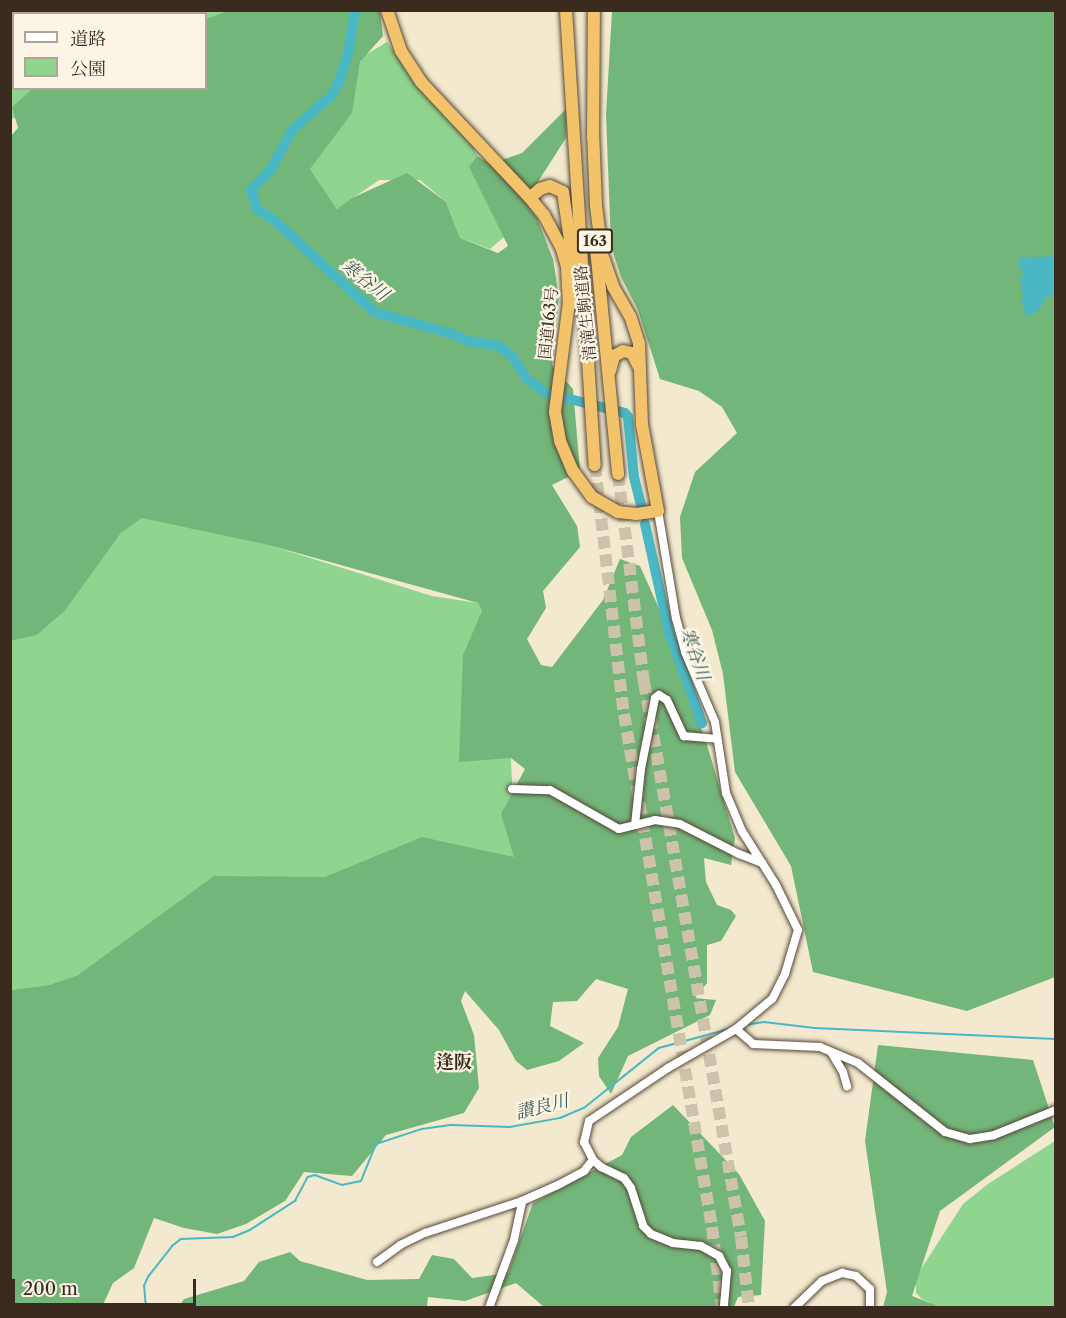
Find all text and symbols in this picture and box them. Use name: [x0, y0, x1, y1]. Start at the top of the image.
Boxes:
legend: [12, 12, 207, 90]
text: 道路: [70, 28, 106, 50]
text: 公園: [70, 58, 106, 80]
road number: 163: [576, 229, 614, 253]
water label: 寒谷川: [337, 255, 393, 305]
street label: 清滝生駒道路: [570, 264, 600, 362]
street label: 国道163号: [535, 286, 561, 360]
water label: 寒谷川: [676, 625, 714, 683]
district label: 逢阪: [436, 1051, 472, 1073]
water label: 讃良川: [513, 1090, 571, 1124]
scale bar: [15, 1267, 200, 1305]
text: 200 m: [23, 1278, 78, 1300]

